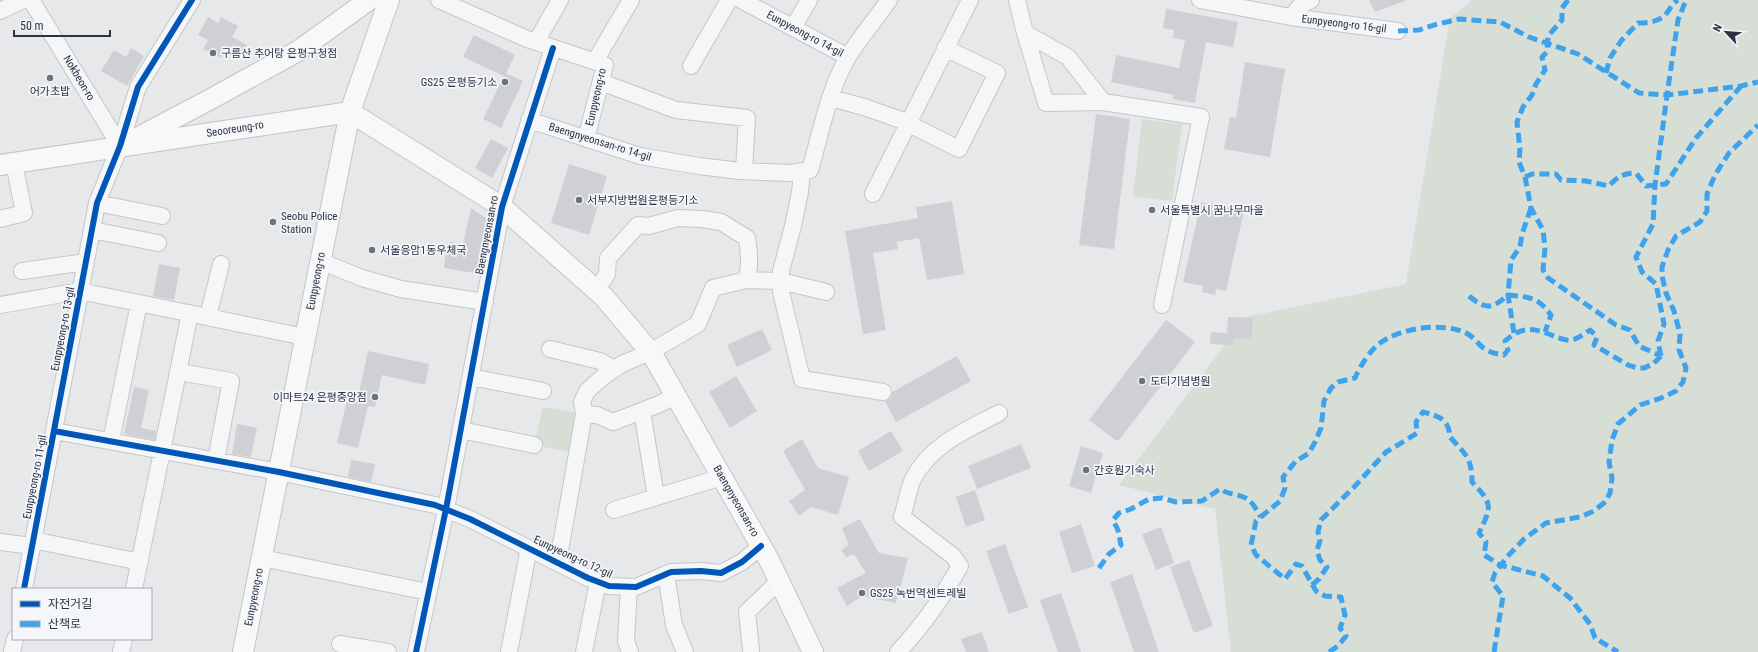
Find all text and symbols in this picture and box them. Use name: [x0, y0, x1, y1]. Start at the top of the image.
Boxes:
street label: Eunpyeong-ro 14-gil: [764, 8, 846, 60]
scale bar: [14, 12, 110, 38]
street label: Eunpyeong-ro 16-gil: [1301, 12, 1387, 36]
north arrow: [1706, 12, 1746, 52]
text: 50 m: [20, 19, 44, 33]
text: N: [1710, 22, 1725, 34]
place label: 구름산 추어탕 은평구청점: [221, 47, 337, 60]
marker: 구름산 추어탕 은평구청점: [208, 48, 218, 58]
street label: Nokbeon-ro: [60, 53, 98, 103]
street label: Eunpyeong-ro: [583, 66, 609, 127]
marker: 어가초밥: [45, 73, 55, 83]
place label: GS25 은평등기소: [421, 76, 497, 89]
marker: GS25 은평등기소: [500, 77, 510, 87]
place label: 어가초밥: [30, 85, 70, 98]
street label: Seooreung-ro: [205, 118, 265, 140]
street label: Baengnyeonsan-ro 14-gil: [547, 120, 653, 164]
street label: Baengnyeonsan-ro: [473, 194, 501, 276]
place label: 서부지방법원은평등기소: [587, 194, 698, 207]
marker: 서부지방법원은평등기소: [574, 195, 584, 205]
place label: 서울특별시 꿈나무마을: [1160, 204, 1264, 217]
marker: 서울특별시 꿈나무마을: [1147, 205, 1157, 215]
place label: Seobu Police Station: [281, 210, 337, 236]
marker: Seobu Police Station: [268, 217, 278, 227]
place label: 서울응암1동우체국: [380, 244, 466, 257]
marker: 서울응암1동우체국: [367, 245, 377, 255]
street label: Eunpyeong-ro: [304, 250, 328, 311]
street label: Eunpyeong-ro 13-gil: [48, 286, 78, 372]
place label: 도티기념병원: [1150, 375, 1211, 388]
marker: 도티기념병원: [1137, 376, 1147, 386]
place label: 이마트24 은평중앙점: [273, 391, 367, 404]
marker: 이마트24 은평중앙점: [370, 392, 380, 402]
street label: Eunpyeong-ro 11-gil: [20, 434, 50, 520]
street label: Baengnyeonsan-ro: [710, 463, 762, 539]
place label: 간호원기숙사: [1094, 464, 1155, 477]
marker: 간호원기숙사: [1081, 465, 1091, 475]
street label: Eunpyeong-ro 12-gil: [532, 533, 614, 581]
street label: Eunpyeong-ro: [242, 566, 266, 627]
place label: GS25 녹번역센트레빌: [870, 587, 966, 600]
legend: [12, 588, 152, 640]
marker: GS25 녹번역센트레빌: [857, 588, 867, 598]
text: 자전거길: [48, 597, 92, 611]
text: 산책로: [48, 617, 81, 631]

